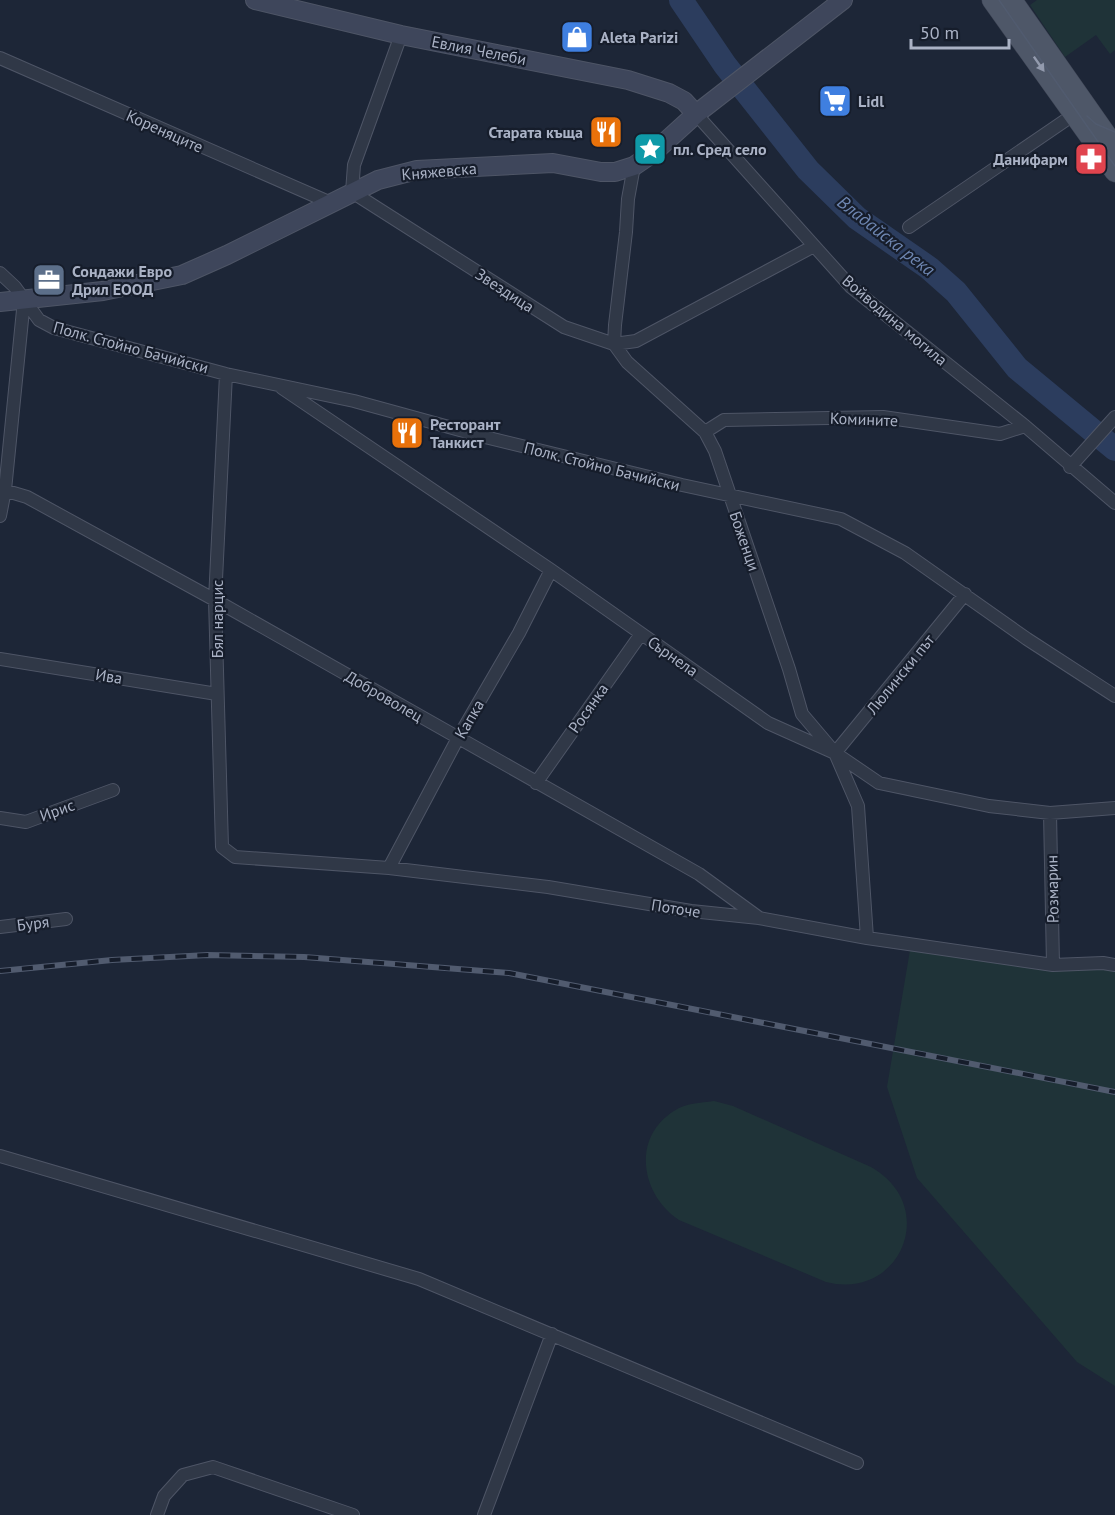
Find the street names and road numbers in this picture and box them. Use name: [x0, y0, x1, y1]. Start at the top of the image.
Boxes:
street label: Евлия Челеби: [430, 31, 528, 69]
street label: Кореняците: [123, 105, 207, 157]
street label: Княжевска: [401, 158, 477, 184]
street label: Звездица: [472, 264, 538, 316]
street label: Войводина могила: [838, 270, 952, 370]
street label: Полк. Стойно Бачийски: [51, 317, 211, 377]
street label: Комините: [830, 408, 898, 430]
street label: Полк. Стойно Бачийски: [522, 437, 682, 495]
street label: Боженци: [725, 508, 765, 574]
street label: Бял нарцис: [207, 580, 227, 658]
street label: Люлински път: [861, 630, 939, 719]
street label: Сърнела: [644, 631, 702, 681]
street label: Ива: [94, 664, 124, 688]
street label: Доброволец: [342, 666, 426, 726]
street label: Росянка: [564, 679, 612, 737]
street label: Капка: [450, 696, 488, 742]
street label: Ирис: [37, 795, 77, 825]
street label: Розмарин: [1041, 855, 1063, 923]
street label: Поточе: [650, 894, 702, 922]
street label: Буря: [16, 911, 50, 935]

